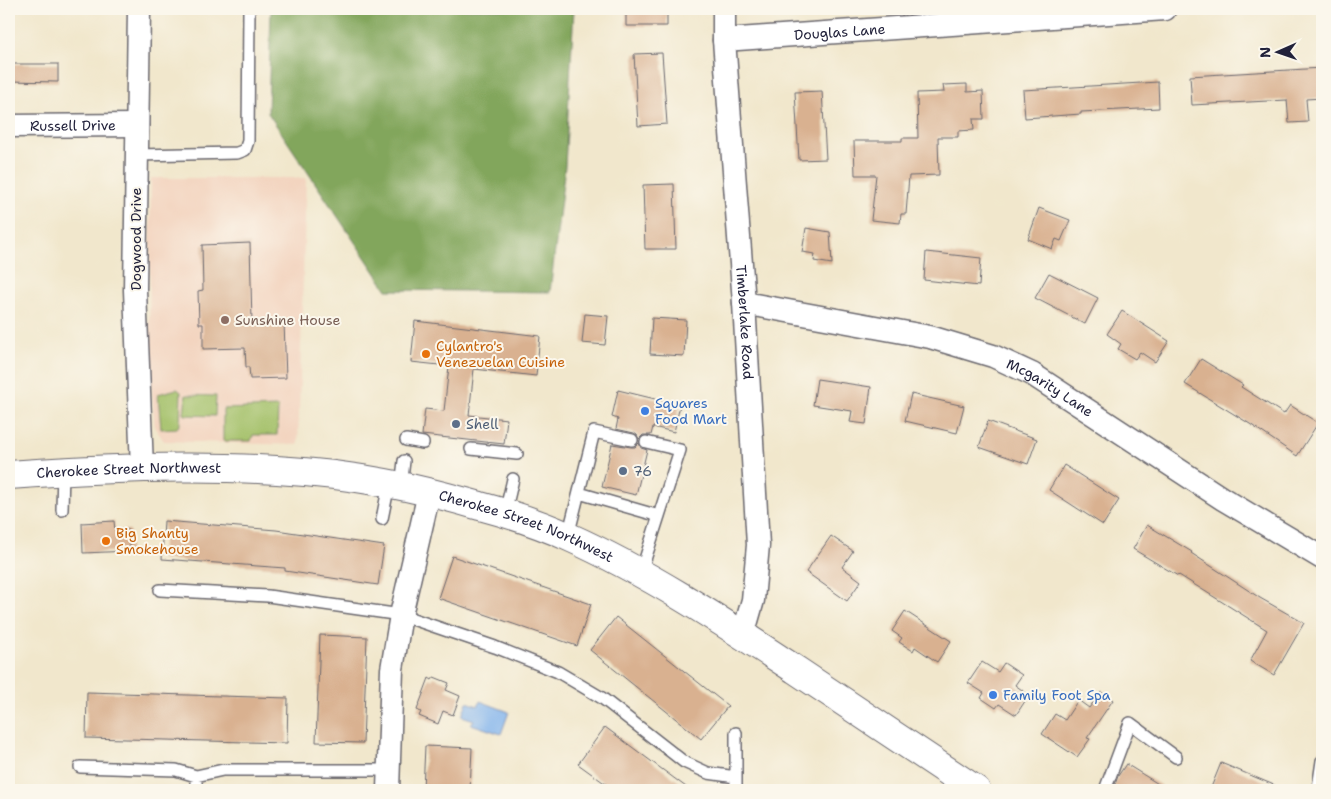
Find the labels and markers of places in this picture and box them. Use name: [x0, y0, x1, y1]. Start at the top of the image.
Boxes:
place label: Sunshine House: [235, 311, 340, 329]
marker: Sunshine House: [219, 314, 231, 326]
place label: Cylantro's Venezuelan Cuisine: [436, 337, 565, 371]
marker: Cylantro's Venezuelan Cuisine: [420, 348, 432, 360]
place label: Squares Food Mart: [655, 394, 727, 428]
marker: Squares Food Mart: [639, 405, 651, 417]
place label: Shell: [466, 415, 499, 433]
marker: Shell: [450, 418, 462, 430]
place label: 76: [633, 462, 652, 480]
marker: 76: [617, 465, 629, 477]
place label: Big Shanty Smokehouse: [116, 524, 199, 558]
marker: Big Shanty Smokehouse: [100, 535, 112, 547]
place label: Family Foot Spa: [1003, 686, 1111, 704]
marker: Family Foot Spa: [987, 689, 999, 701]

